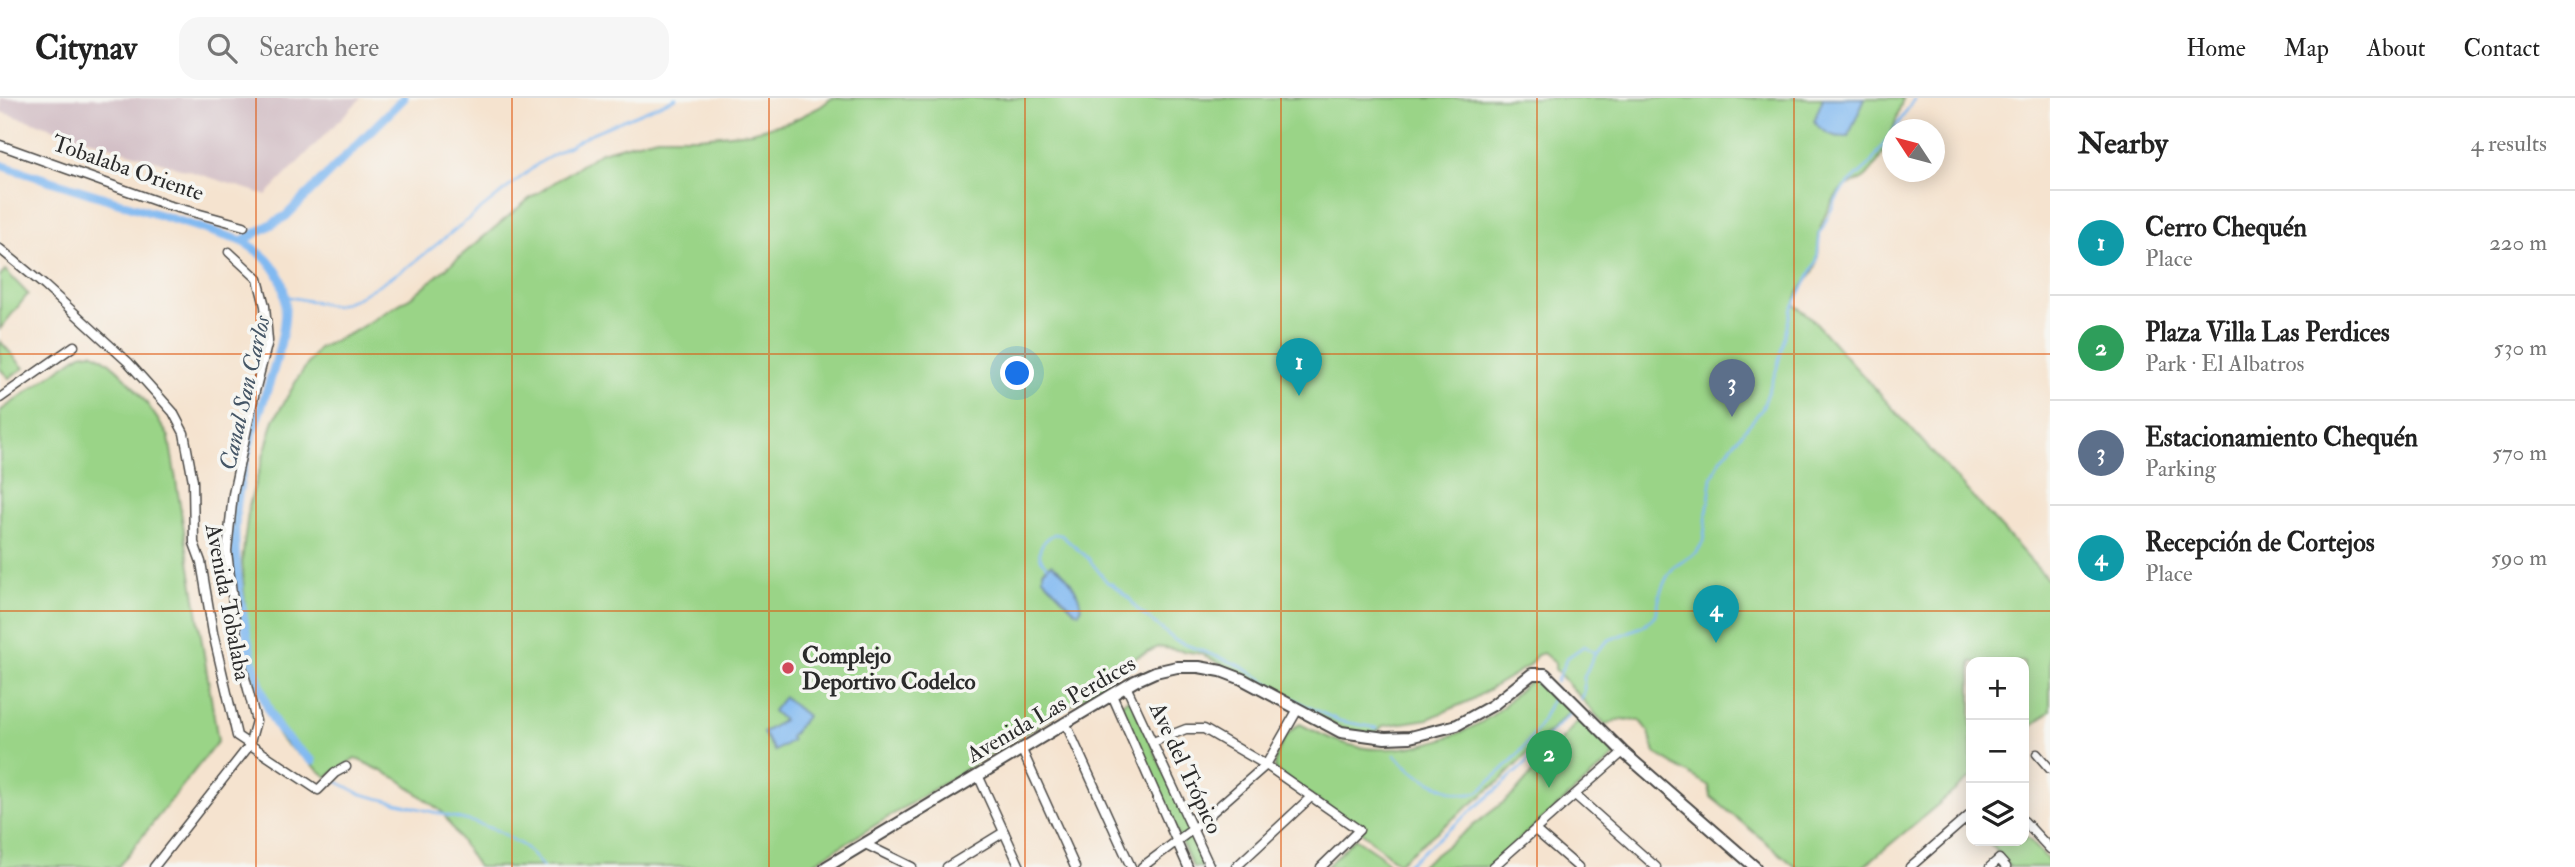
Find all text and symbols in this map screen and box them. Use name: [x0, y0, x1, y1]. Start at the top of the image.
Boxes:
search box: [179, 17, 669, 80]
text: Citynav: [35, 28, 137, 69]
icon: search: [203, 29, 241, 67]
text: Search here: [259, 32, 379, 64]
text: Home: [2186, 33, 2246, 64]
text: Map: [2284, 33, 2329, 64]
text: About: [2367, 33, 2426, 64]
text: Contact: [2464, 33, 2540, 64]
north arrow: [1882, 119, 1945, 182]
text: Nearby: [2078, 125, 2168, 162]
street label: Tobalaba Oriente: [48, 128, 208, 208]
text: 4 results: [2471, 129, 2547, 158]
text: Cerro Chequén: [2145, 212, 2307, 244]
text: 1: [2097, 228, 2105, 257]
text: 220 m: [2489, 228, 2547, 257]
text: Place: [2145, 244, 2193, 273]
water label: Canal San Carlos: [212, 312, 278, 473]
text: Plaza Villa Las Perdices: [2145, 317, 2390, 349]
text: 2: [2095, 333, 2107, 362]
text: 530 m: [2494, 333, 2547, 362]
pin: 1: [1276, 338, 1322, 396]
text: Park · El Albatros: [2145, 349, 2304, 378]
your location: [1000, 356, 1034, 390]
pin: 3: [1709, 359, 1755, 417]
text: Estacionamiento Chequén: [2145, 422, 2418, 454]
text: 3: [2097, 438, 2105, 467]
text: 570 m: [2492, 438, 2547, 467]
text: Parking: [2145, 454, 2216, 483]
street label: Avenida Tobalaba: [198, 520, 257, 683]
text: Recepción de Cortejos: [2145, 527, 2375, 559]
text: 4: [2095, 543, 2107, 572]
text: 590 m: [2491, 543, 2547, 572]
text: Place: [2145, 559, 2193, 588]
pin: 4: [1693, 585, 1739, 643]
place label: Complejo Deportivo Codelco: [802, 641, 976, 697]
street label: Avenida Las Perdices: [960, 649, 1141, 770]
map controls: [1966, 657, 2029, 846]
button: +: [1966, 657, 2029, 720]
marker: Complejo Deportivo Codelco: [780, 660, 796, 676]
street label: Ave del Trópico: [1142, 697, 1229, 839]
button: −: [1966, 720, 2029, 783]
pin: 2: [1526, 730, 1572, 788]
button: layers: [1966, 783, 2029, 846]

